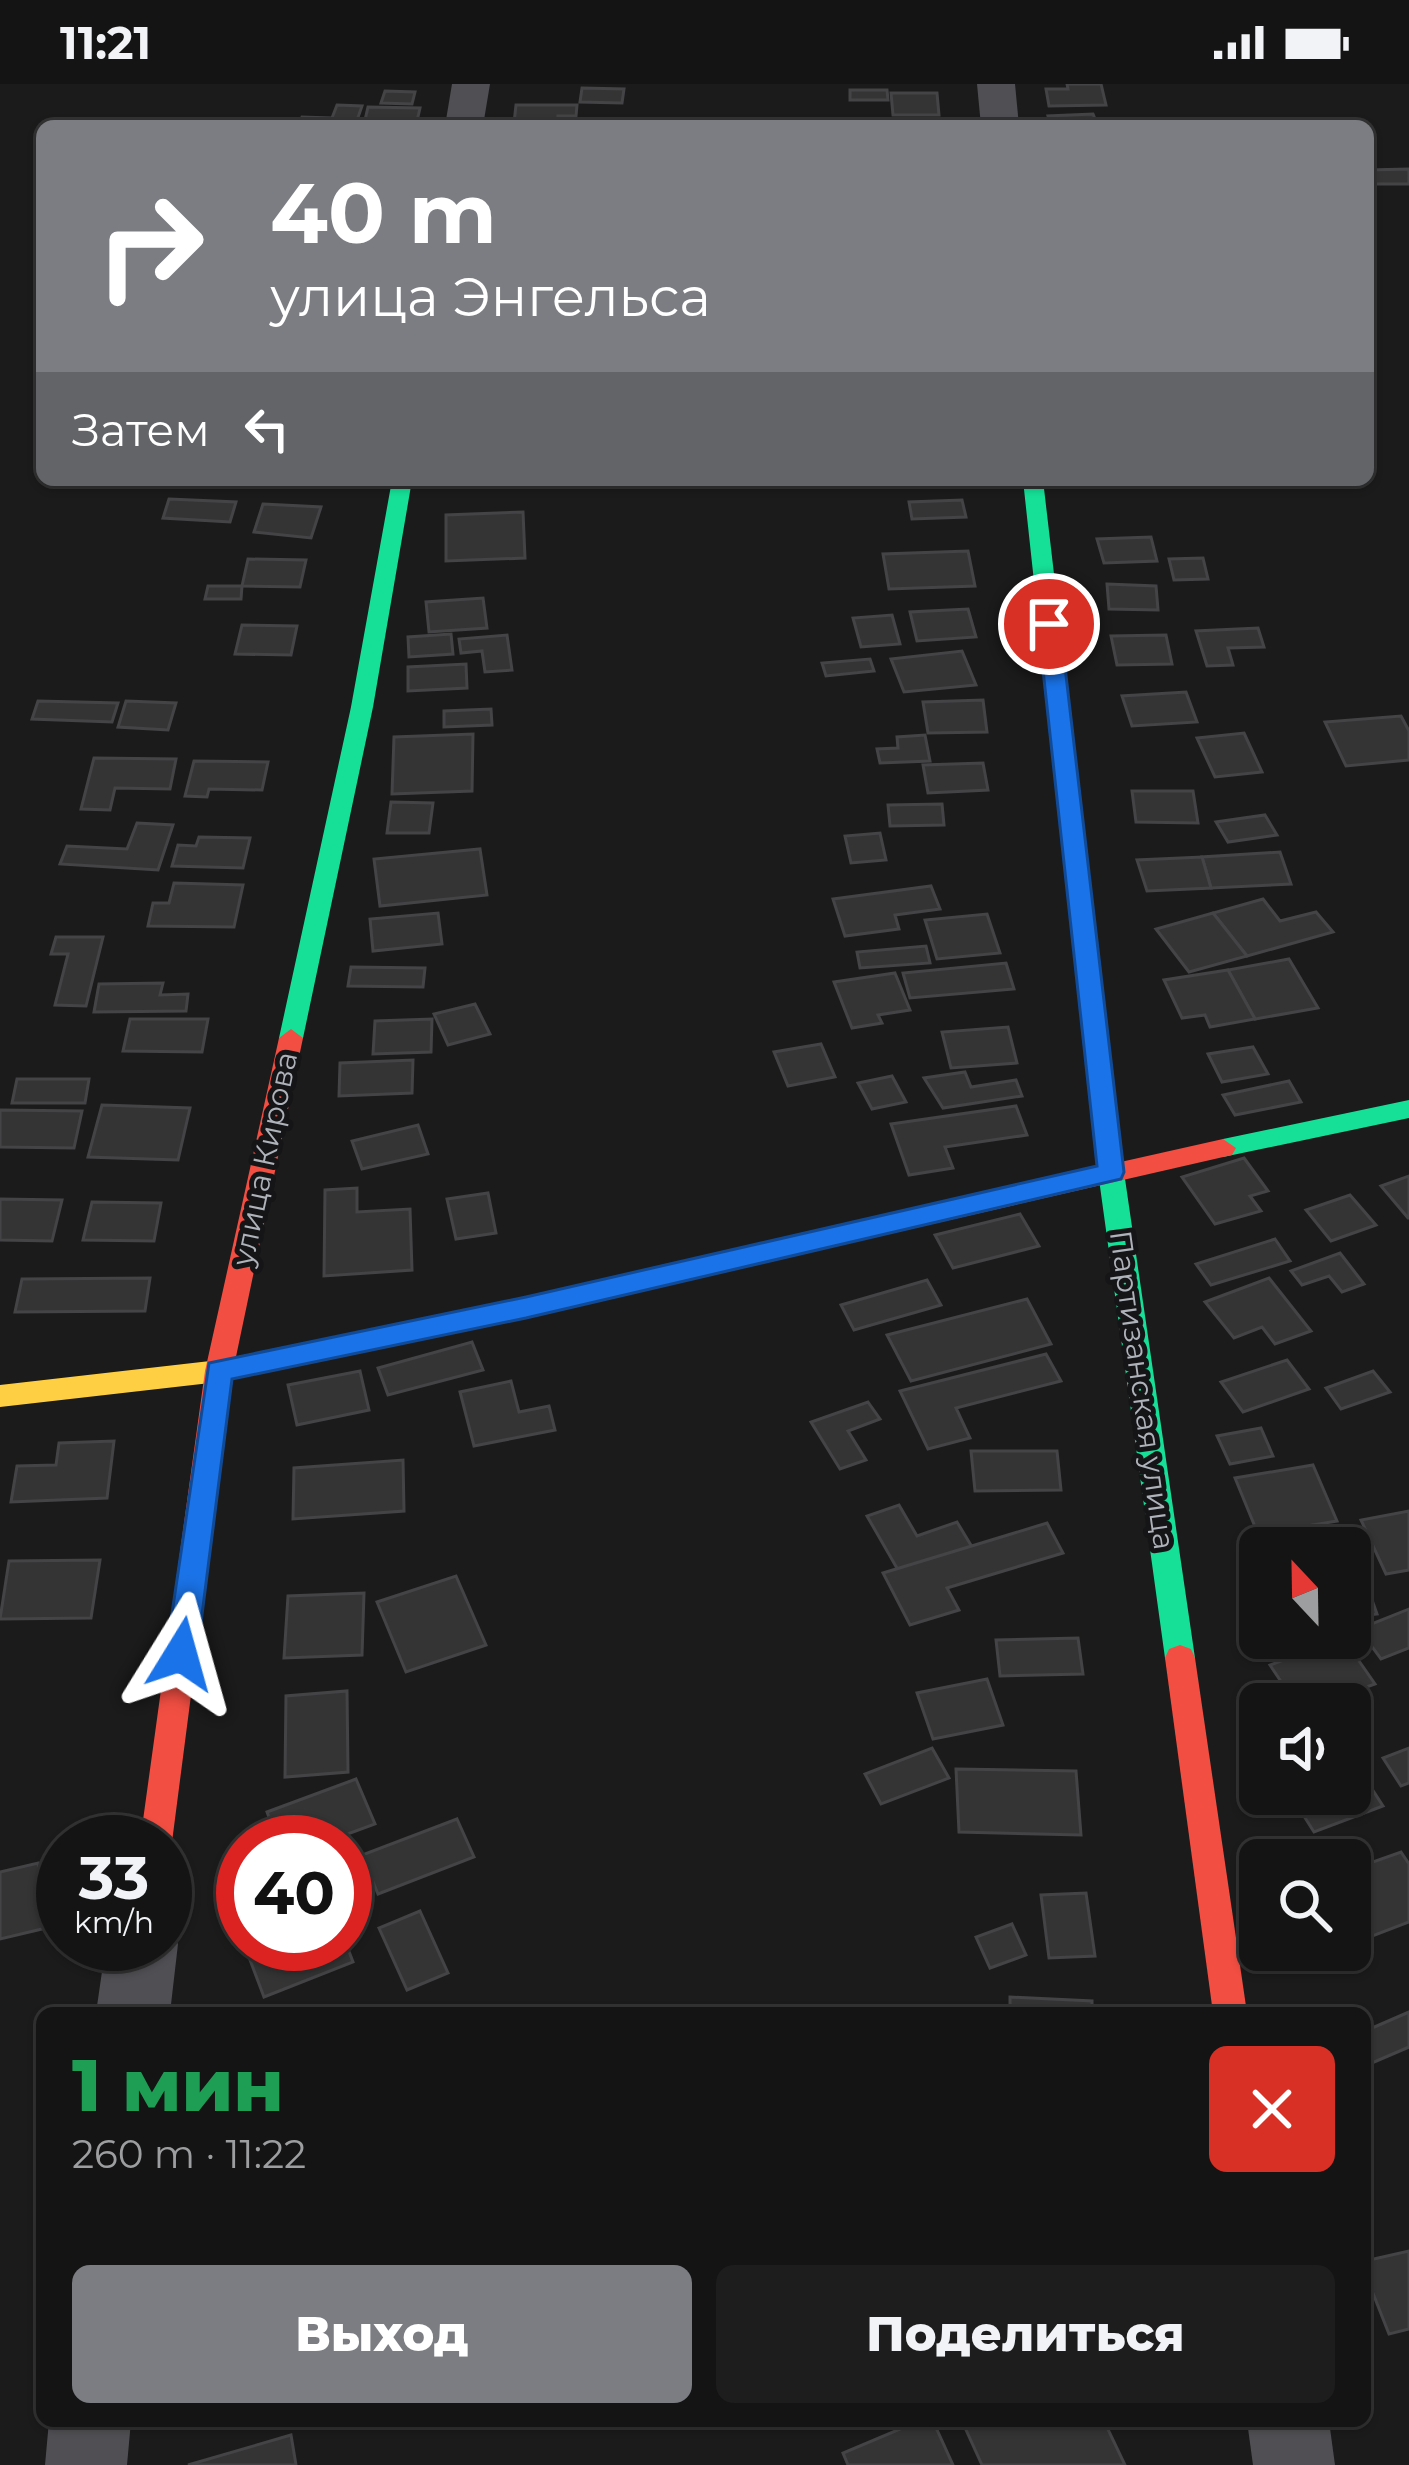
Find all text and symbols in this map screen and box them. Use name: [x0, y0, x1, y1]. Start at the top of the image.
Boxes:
text: 11:21: [60, 15, 151, 70]
text: 40 m: [270, 162, 497, 264]
icon: right: [72, 168, 228, 324]
text: улица Энгельса: [270, 264, 711, 330]
icon: left: [234, 396, 300, 462]
text: Затем: [72, 402, 210, 457]
pin: [998, 573, 1100, 675]
icon: arrive: [1016, 591, 1082, 657]
street label: улица Кирова: [224, 1048, 305, 1270]
street label: Партизанская улица: [1102, 1228, 1183, 1552]
north arrow: [1239, 1527, 1371, 1659]
map controls: [1239, 1527, 1371, 1971]
position arrow: [118, 1591, 244, 1717]
button: sound: [1239, 1683, 1371, 1815]
speed limit sign: 40: [216, 1815, 372, 1971]
button: search: [1239, 1839, 1371, 1971]
text: 33: [79, 1841, 149, 1914]
text: km/h: [74, 1904, 154, 1941]
text: 1 мин: [72, 2041, 284, 2129]
button: close: [1209, 2046, 1335, 2172]
text: 260 m · 11:22: [72, 2130, 306, 2178]
button: Выход: [72, 2265, 692, 2403]
button: Поделиться: [716, 2265, 1335, 2403]

